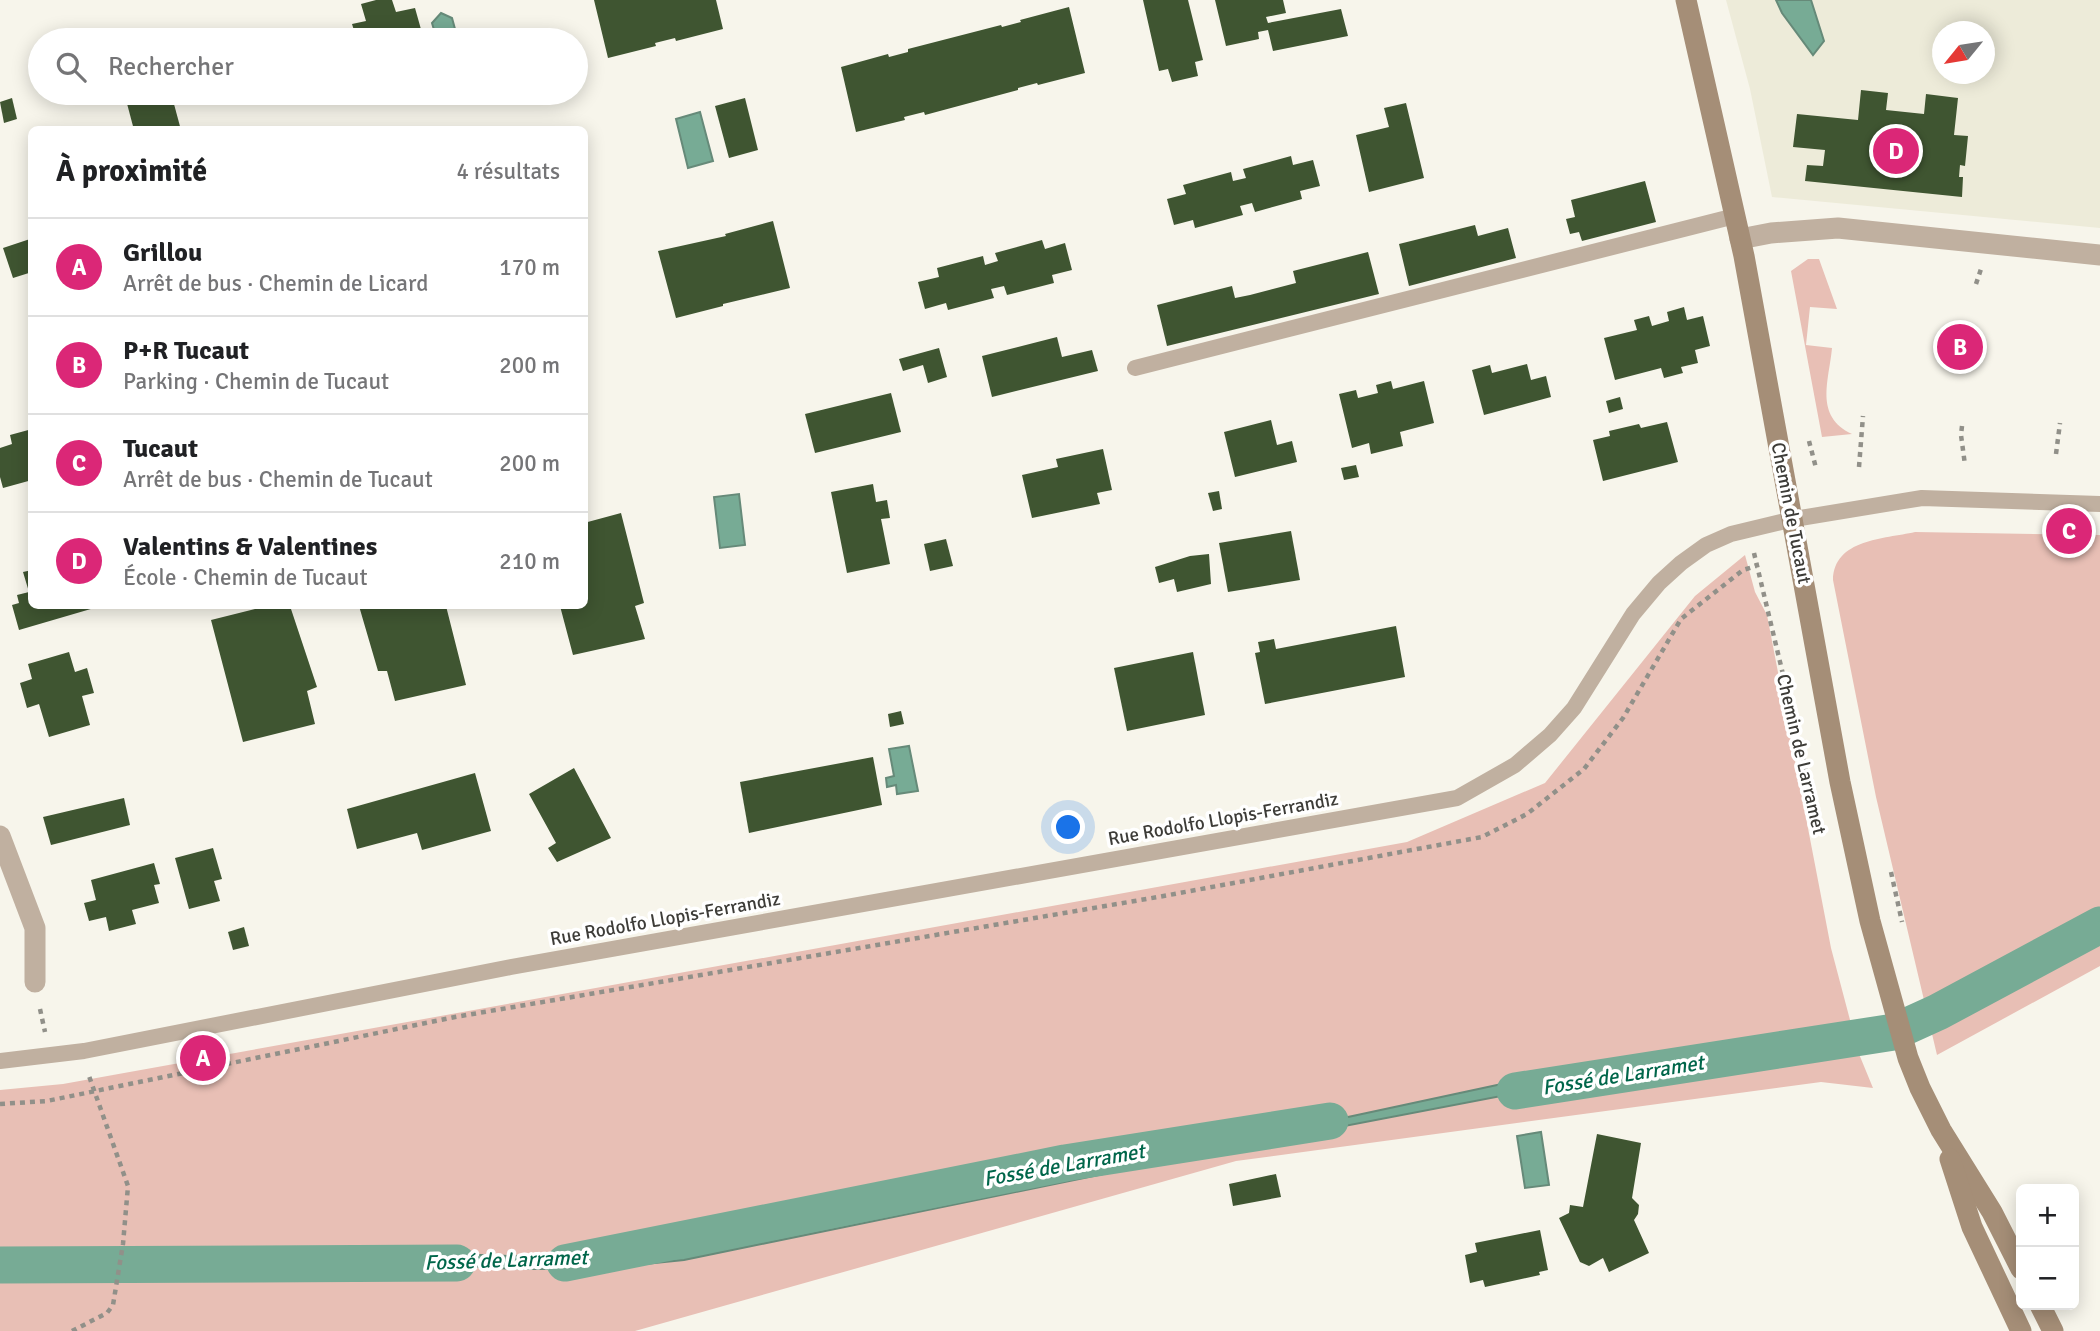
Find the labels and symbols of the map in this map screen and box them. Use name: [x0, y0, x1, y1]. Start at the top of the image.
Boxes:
north arrow: [1932, 21, 1995, 84]
pin: D: [1873, 125, 1919, 177]
pin: B: [1937, 321, 1983, 373]
street label: Chemin de Tucaut: [1766, 440, 1817, 586]
pin: C: [2046, 505, 2092, 557]
street label: Chemin de Larramet: [1771, 672, 1831, 837]
street label: Rue Rodolfo Llopis-Ferrandiz: [1106, 787, 1340, 851]
your location: [1051, 810, 1085, 844]
street label: Rue Rodolfo Llopis-Ferrandiz: [548, 887, 782, 951]
pin: A: [180, 1032, 226, 1084]
water label: Fossé de Larramet: [1540, 1049, 1708, 1101]
water label: Fossé de Larramet: [981, 1138, 1149, 1192]
water label: Fossé de Larramet: [424, 1244, 591, 1276]

